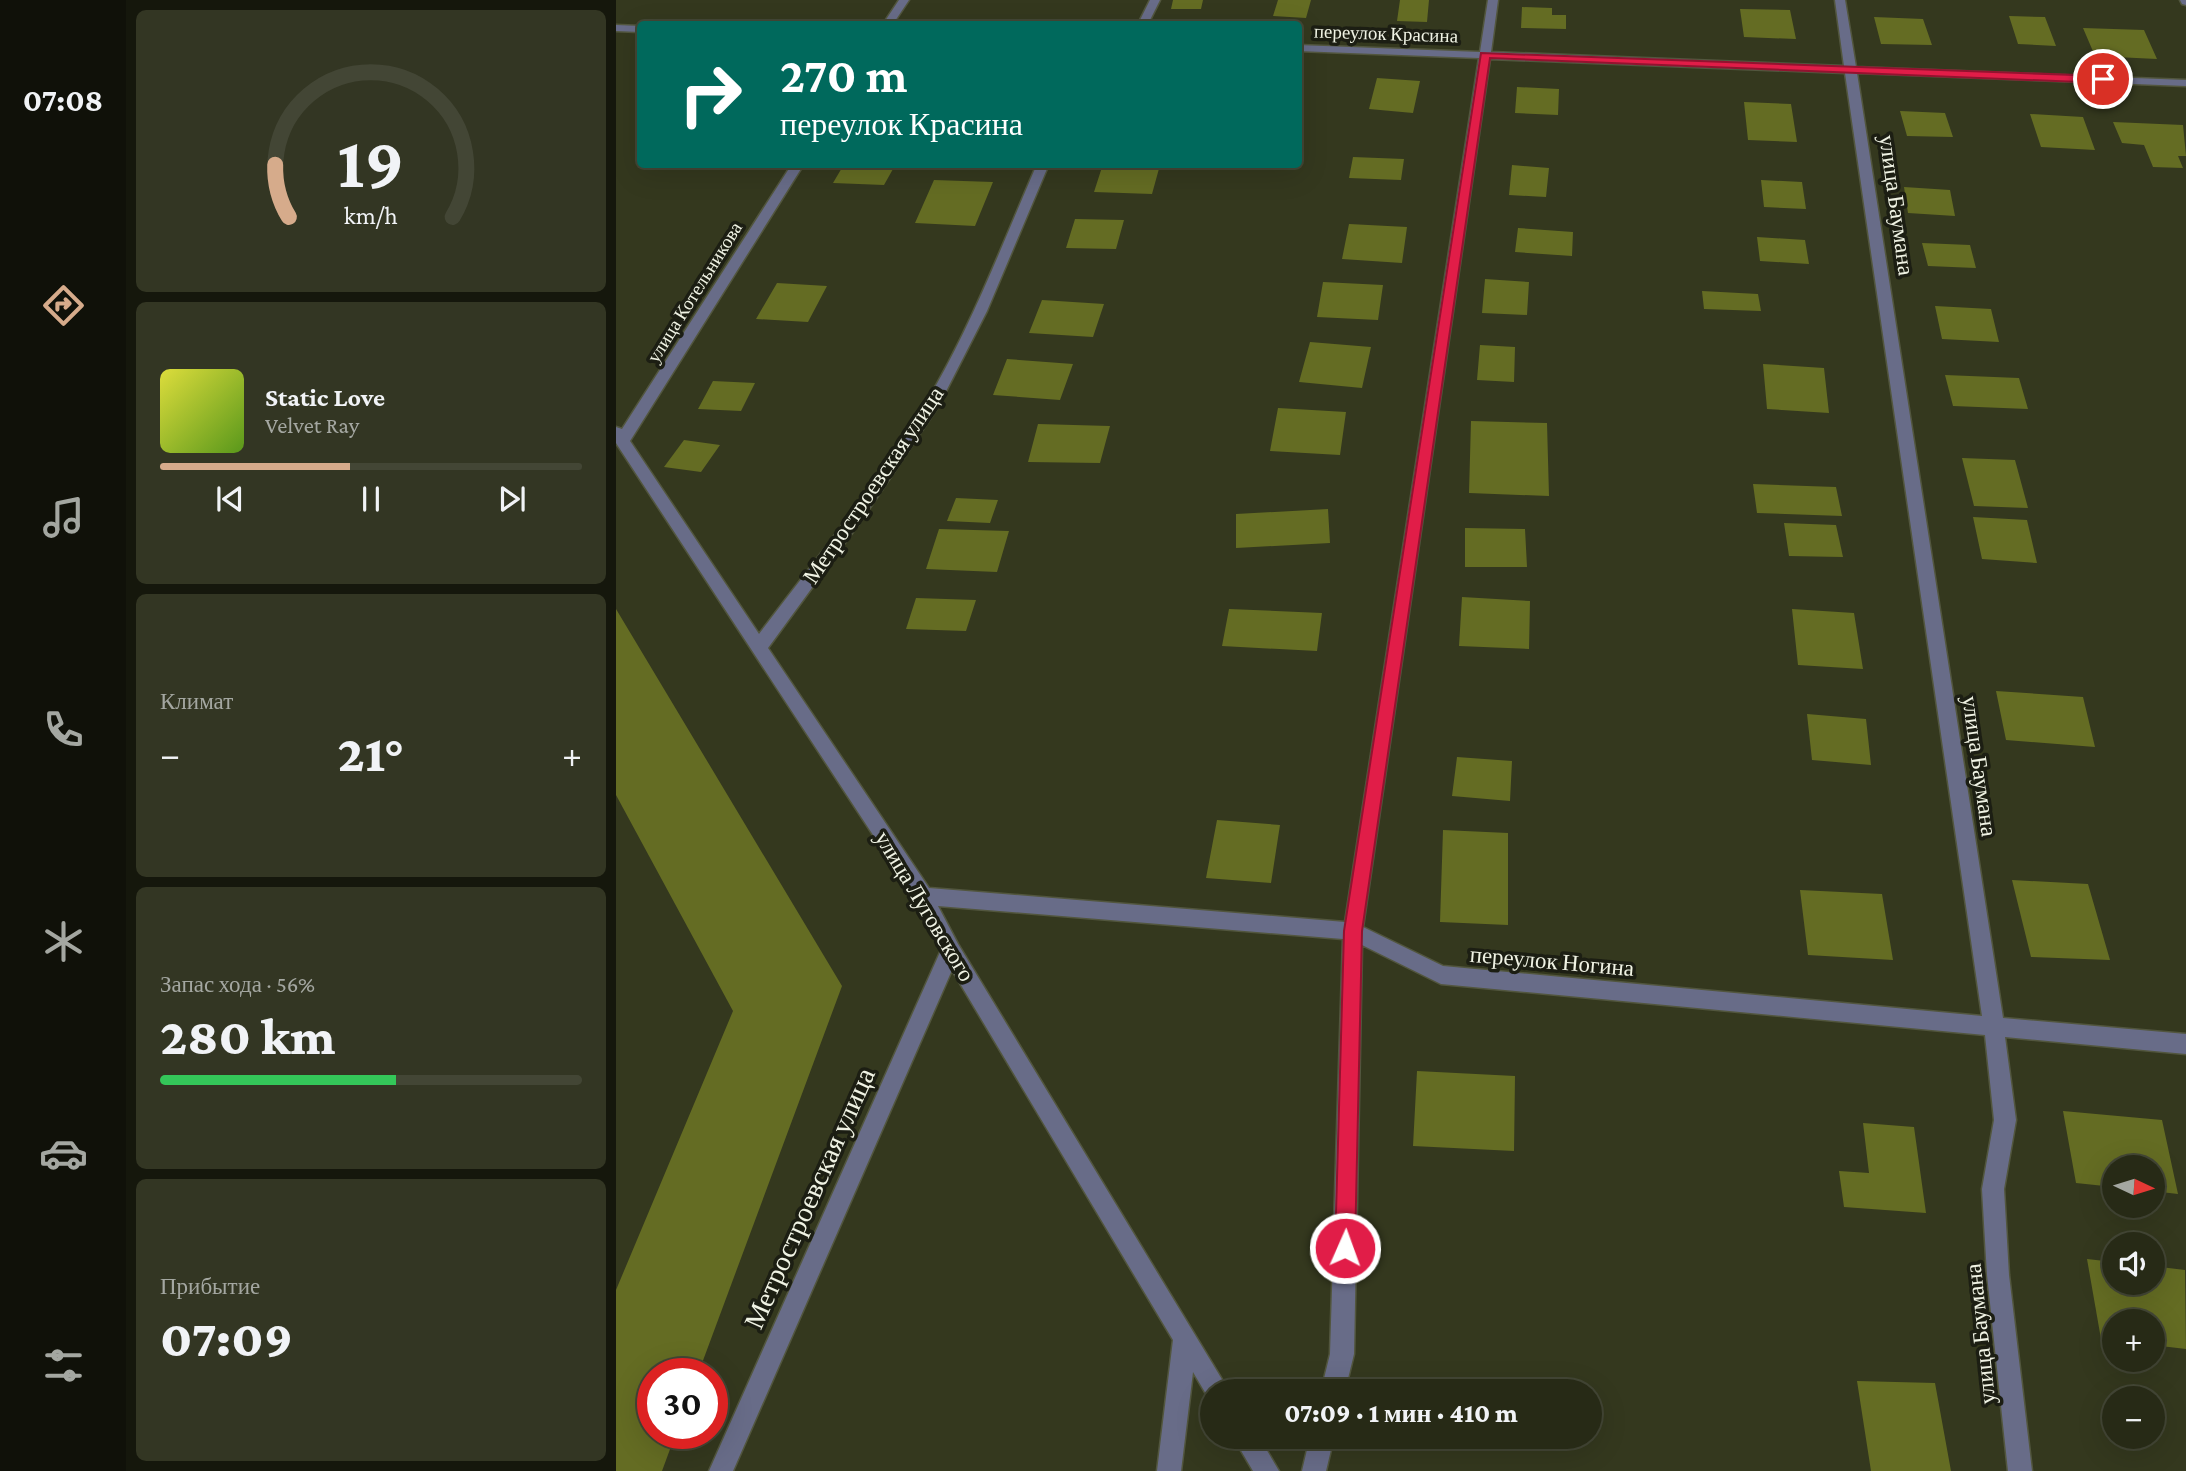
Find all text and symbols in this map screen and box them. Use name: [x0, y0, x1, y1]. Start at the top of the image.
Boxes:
street label: переулок Красина: [1314, 20, 1459, 47]
text: 270 m: [780, 48, 908, 103]
icon: right: [665, 49, 756, 140]
pin: [2073, 49, 2133, 109]
icon: arrive: [2084, 60, 2122, 98]
text: 07:08: [23, 82, 103, 118]
text: переулок Красина: [780, 106, 1023, 142]
text: 19: [338, 122, 404, 203]
street label: улица Баумана: [1874, 133, 1920, 277]
text: km/h: [344, 202, 398, 229]
street label: улица Котельникова: [643, 218, 746, 366]
icon: directions: [39, 281, 88, 330]
street label: Метростроевская улица: [797, 382, 949, 588]
text: Static Love: [265, 383, 385, 412]
text: Velvet Ray: [265, 412, 359, 438]
icon: previous: [211, 480, 249, 518]
icon: pause: [352, 480, 390, 518]
icon: next: [493, 480, 531, 518]
icon: music: [39, 493, 88, 542]
text: Климат: [160, 688, 233, 714]
street label: улица Баумана: [1957, 694, 2003, 838]
icon: phone: [39, 705, 88, 754]
text: 21°: [338, 724, 404, 782]
text: −: [160, 733, 180, 775]
text: +: [562, 733, 582, 775]
street label: улица Луговского: [870, 826, 980, 986]
icon: climate: [39, 917, 88, 966]
street label: переулок Ногина: [1469, 941, 1635, 981]
text: Запас хода · 56%: [160, 971, 315, 997]
text: 280 km: [160, 1007, 335, 1065]
street label: Метростроевская улица: [738, 1062, 881, 1333]
icon: car: [39, 1129, 88, 1178]
north arrow: [2102, 1155, 2165, 1218]
map controls: [2102, 1155, 2165, 1449]
position arrow: [1308, 1211, 1382, 1285]
button: sound: [2102, 1232, 2165, 1295]
street label: улица Баумана: [1960, 1262, 2000, 1406]
text: Прибытие: [160, 1273, 260, 1299]
text: 07:09: [160, 1309, 293, 1367]
button: +: [2102, 1309, 2165, 1372]
icon: filters: [39, 1341, 88, 1390]
speed limit sign: 30: [637, 1358, 728, 1449]
button: −: [2102, 1386, 2165, 1449]
text: 07:09 · 1 мин · 410 m: [1284, 1399, 1518, 1428]

